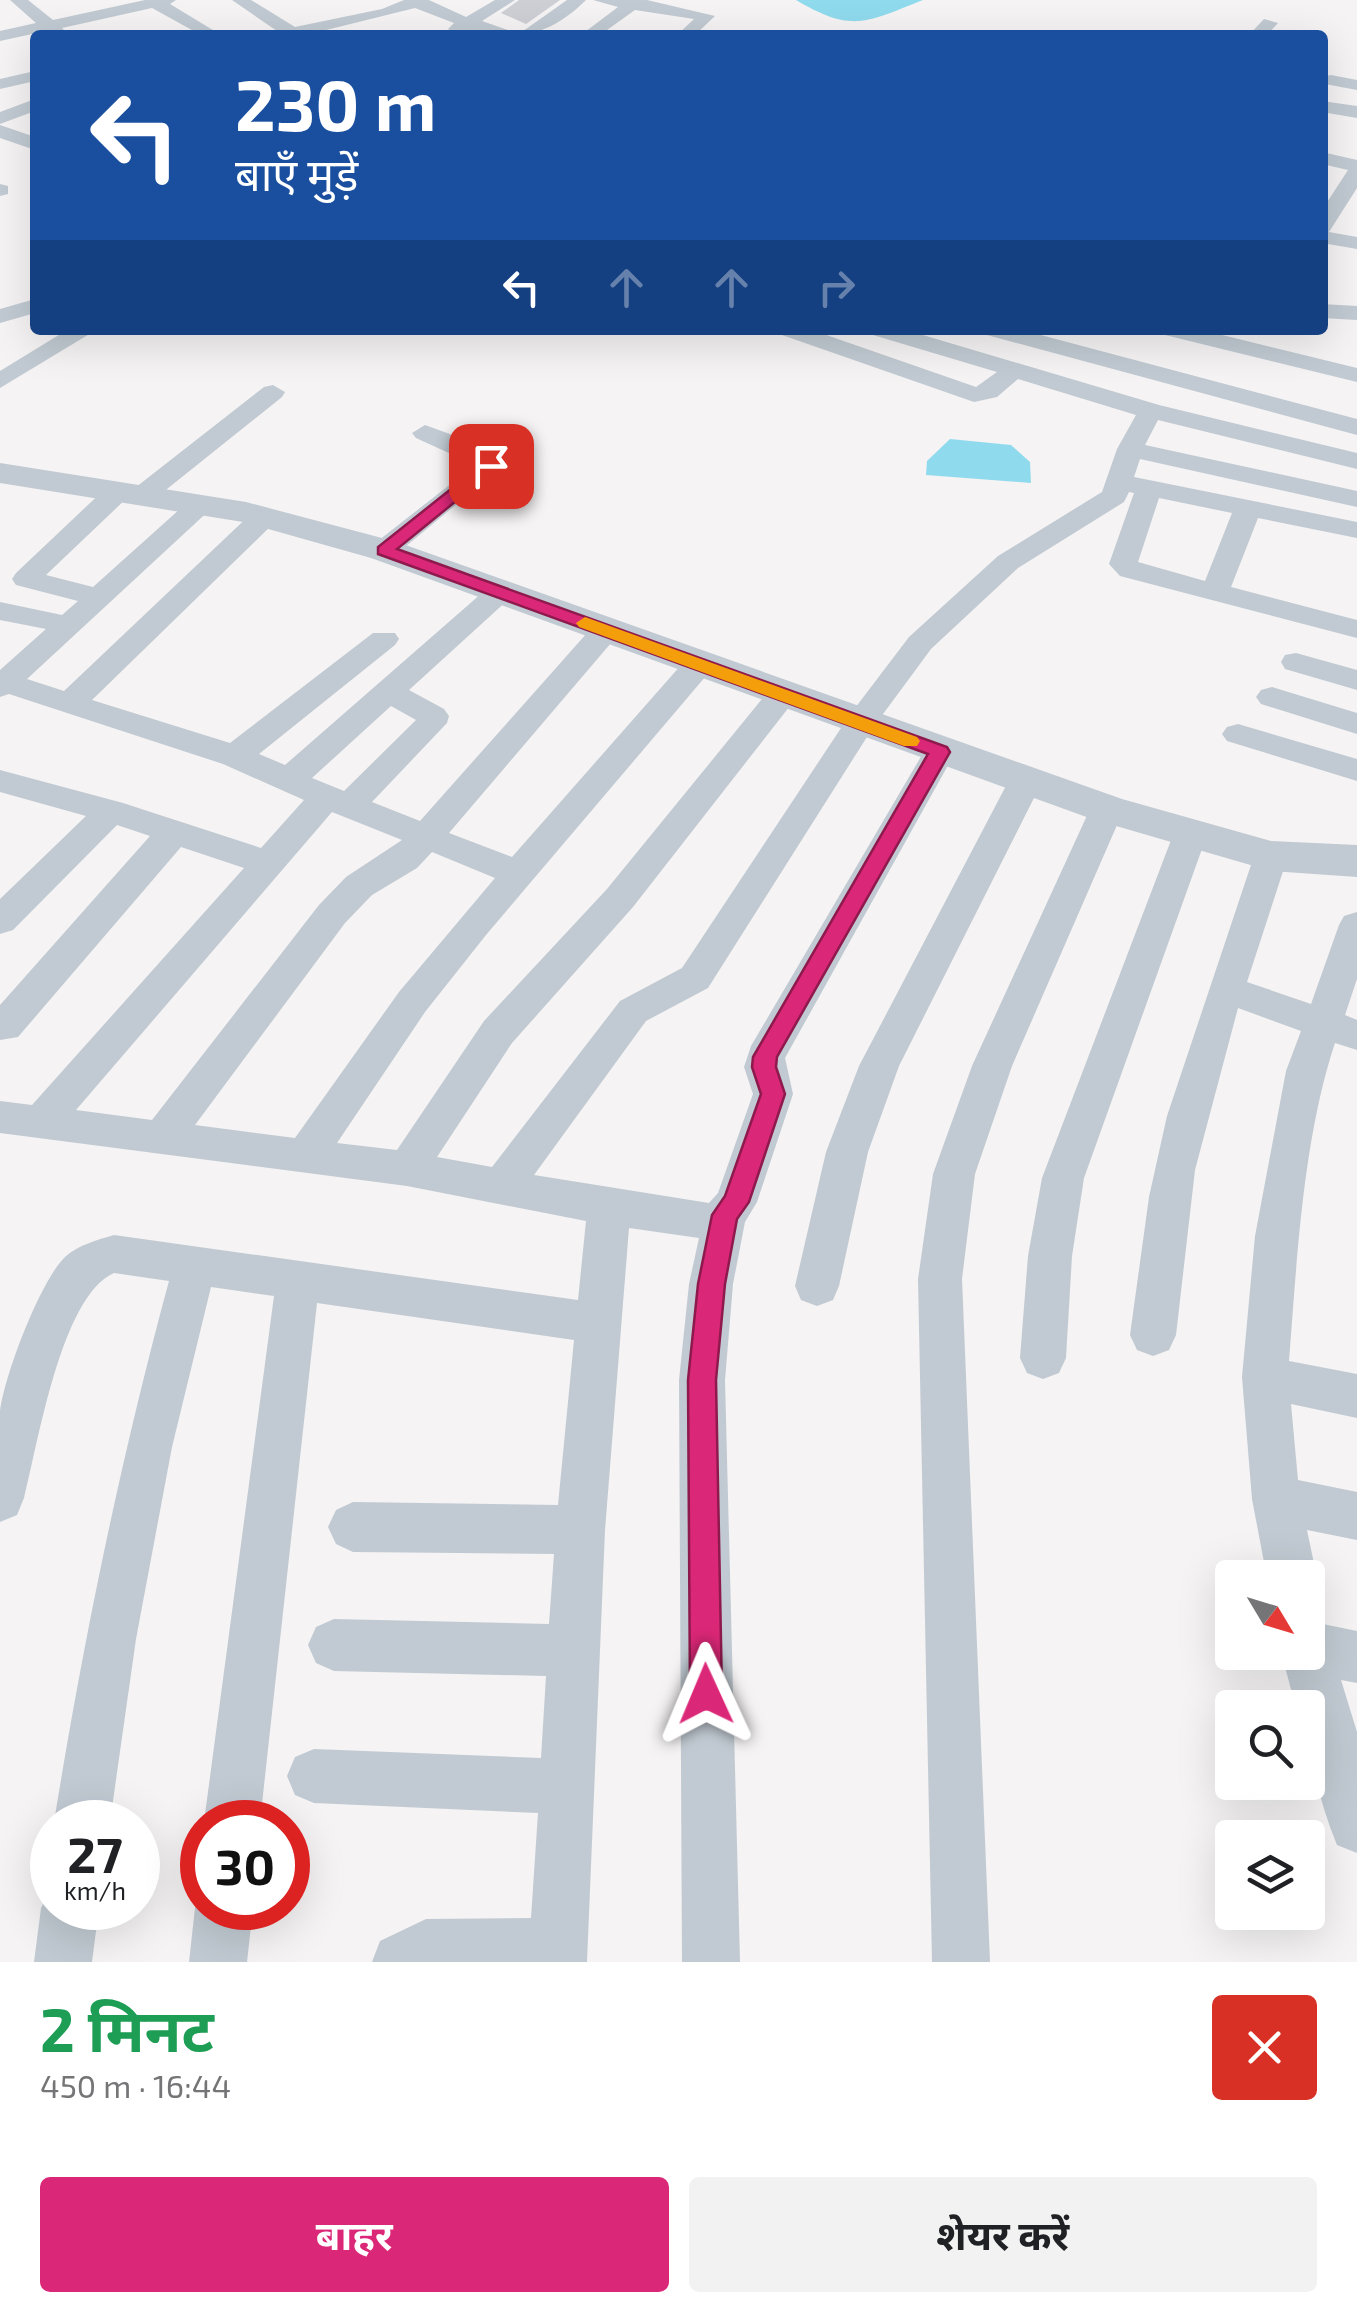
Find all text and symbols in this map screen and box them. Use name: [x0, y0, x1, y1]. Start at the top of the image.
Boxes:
text: 230 m: [235, 61, 436, 145]
icon: left: [70, 70, 200, 200]
text: बाएँ मुड़ें: [235, 146, 358, 200]
icon: left: [494, 260, 549, 315]
icon: ahead: [599, 260, 654, 315]
icon: ahead: [704, 260, 759, 315]
icon: right: [809, 260, 864, 315]
pin: [449, 424, 534, 509]
icon: arrive: [464, 439, 519, 494]
north arrow: [1215, 1560, 1325, 1670]
map controls: [1215, 1560, 1325, 1930]
position arrow: [654, 1642, 758, 1746]
button: search: [1215, 1690, 1325, 1800]
speed limit sign: 30: [180, 1800, 310, 1930]
button: layers: [1215, 1820, 1325, 1930]
text: 27: [67, 1823, 123, 1883]
text: km/h: [64, 1875, 126, 1905]
text: 2 मिनट: [40, 1992, 214, 2064]
button: close: [1212, 1995, 1317, 2100]
text: 450 m · 16:44: [40, 2066, 231, 2104]
button: बाहर: [40, 2177, 669, 2292]
button: शेयर करें: [689, 2177, 1317, 2292]

